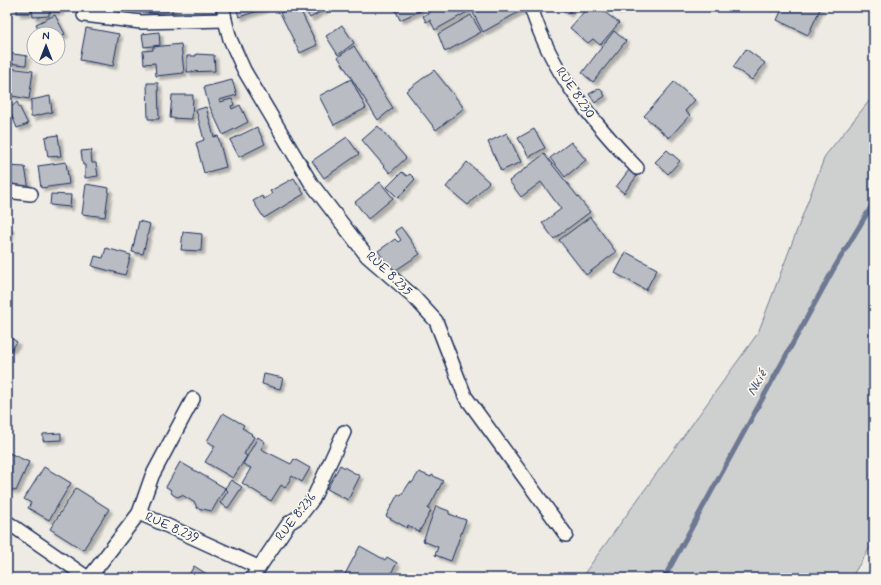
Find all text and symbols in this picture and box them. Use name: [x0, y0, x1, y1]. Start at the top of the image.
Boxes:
north arrow: [26, 26, 66, 66]
text: N: [42, 30, 50, 44]
street label: RUE 8.230: [552, 64, 599, 122]
street label: RUE 8.235: [362, 248, 416, 300]
water label: Nkié: [743, 365, 772, 399]
street label: RUE 8.236: [272, 489, 320, 545]
street label: RUE 8.239: [142, 509, 202, 547]

